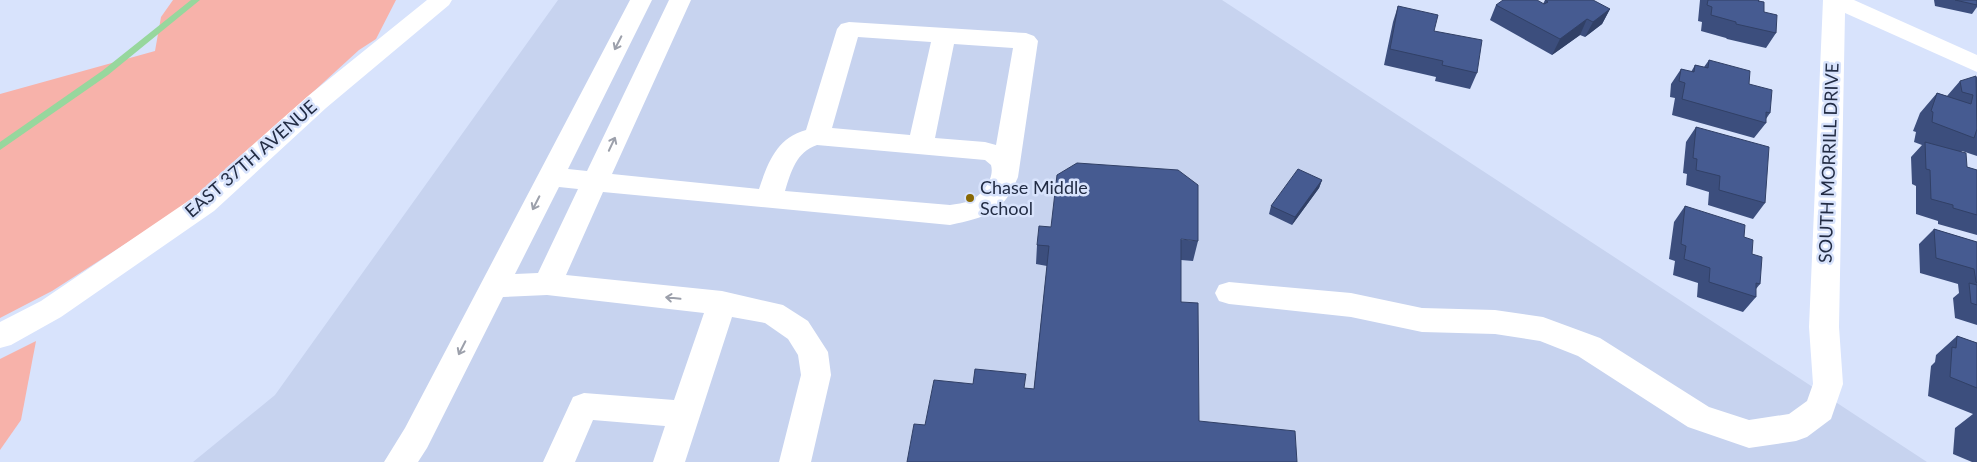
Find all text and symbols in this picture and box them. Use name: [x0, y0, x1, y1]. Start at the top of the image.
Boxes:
one-way arrow: [613, 36, 623, 51]
street label: SOUTH MORRILL DRIVE: [1814, 63, 1842, 263]
street label: EAST 37TH AVENUE: [180, 95, 321, 221]
one-way arrow: [607, 137, 617, 152]
place label: Chase Middle School: [980, 176, 1088, 219]
marker: Chase Middle School: [964, 192, 976, 204]
one-way arrow: [531, 196, 541, 211]
one-way arrow: [666, 293, 682, 303]
one-way arrow: [457, 340, 466, 355]

